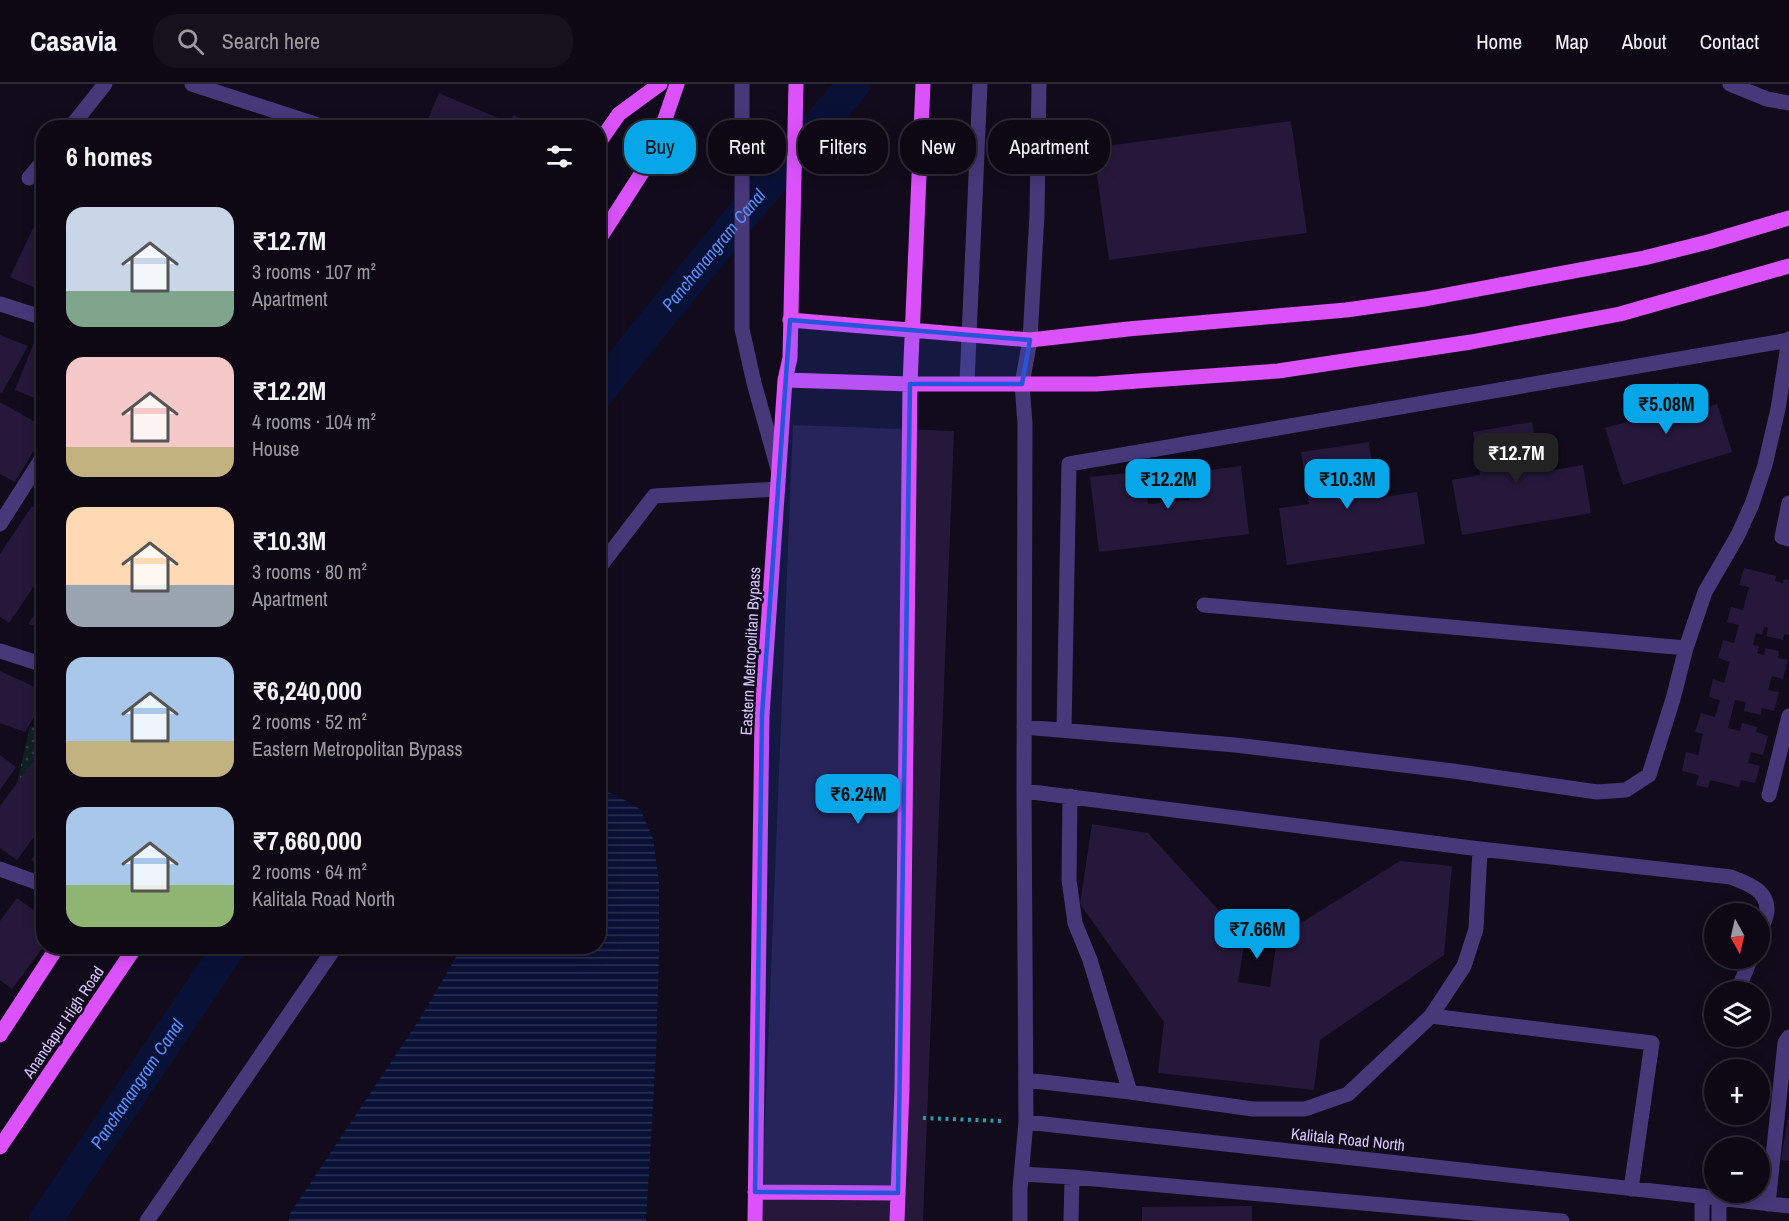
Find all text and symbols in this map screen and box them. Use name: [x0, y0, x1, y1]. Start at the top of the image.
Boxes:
search box: [153, 14, 573, 68]
text: Casavia: [30, 22, 117, 60]
icon: search: [174, 25, 207, 58]
text: Search here: [222, 26, 320, 56]
text: Home: [1476, 27, 1522, 56]
text: Map: [1555, 27, 1589, 56]
text: About: [1622, 27, 1667, 56]
text: Contact: [1700, 27, 1759, 56]
chip: Buy: [624, 120, 696, 174]
chip: Rent: [708, 120, 786, 174]
chip: Filters: [798, 120, 888, 174]
chip: New: [900, 120, 976, 174]
chip: Apartment: [988, 120, 1110, 174]
text: 6 homes: [66, 139, 153, 174]
icon: filters: [543, 140, 576, 173]
water label: Panchanangram Canal: [656, 183, 771, 316]
text: ₹12.7M: [252, 223, 326, 258]
icon: home: [114, 231, 186, 303]
text: 3 rooms · 107 m²: [252, 258, 376, 285]
text: Apartment: [252, 285, 328, 312]
text: ₹12.2M: [252, 373, 326, 408]
icon: home: [114, 381, 186, 453]
pin: ₹5.08M: [1617, 384, 1715, 435]
text: ₹5.08M: [1637, 390, 1695, 417]
text: 4 rooms · 104 m²: [252, 408, 376, 435]
pin: ₹12.7M: [1467, 433, 1565, 484]
text: House: [252, 435, 299, 462]
text: ₹12.7M: [1487, 439, 1545, 466]
pin: ₹12.2M: [1119, 459, 1217, 510]
pin: ₹10.3M: [1298, 459, 1396, 510]
text: ₹12.2M: [1139, 465, 1197, 492]
text: ₹10.3M: [1318, 465, 1376, 492]
text: ₹10.3M: [252, 523, 326, 558]
icon: home: [114, 531, 186, 603]
text: 3 rooms · 80 m²: [252, 558, 367, 585]
street label: Eastern Metropolitan Bypass: [735, 566, 765, 736]
text: Apartment: [252, 585, 328, 612]
text: ₹6,240,000: [252, 673, 362, 708]
icon: home: [114, 681, 186, 753]
text: 2 rooms · 52 m²: [252, 708, 367, 735]
text: Eastern Metropolitan Bypass: [252, 735, 463, 762]
pin: ₹6.24M: [809, 774, 907, 825]
text: ₹6.24M: [829, 780, 887, 807]
text: ₹7,660,000: [252, 823, 362, 858]
icon: home: [114, 831, 186, 903]
text: 2 rooms · 64 m²: [252, 858, 367, 885]
text: Kalitala Road North: [252, 885, 395, 912]
north arrow: [1704, 903, 1770, 969]
map controls: [1704, 903, 1770, 1203]
pin: ₹7.66M: [1208, 909, 1306, 960]
text: ₹7.66M: [1228, 915, 1286, 942]
street label: Anandapur High Road: [17, 962, 109, 1083]
button: layers: [1704, 981, 1770, 1047]
water label: Panchanangram Canal: [84, 1014, 190, 1153]
button: +: [1704, 1059, 1770, 1125]
street label: Kalitala Road North: [1290, 1122, 1406, 1156]
button: −: [1704, 1137, 1770, 1203]

